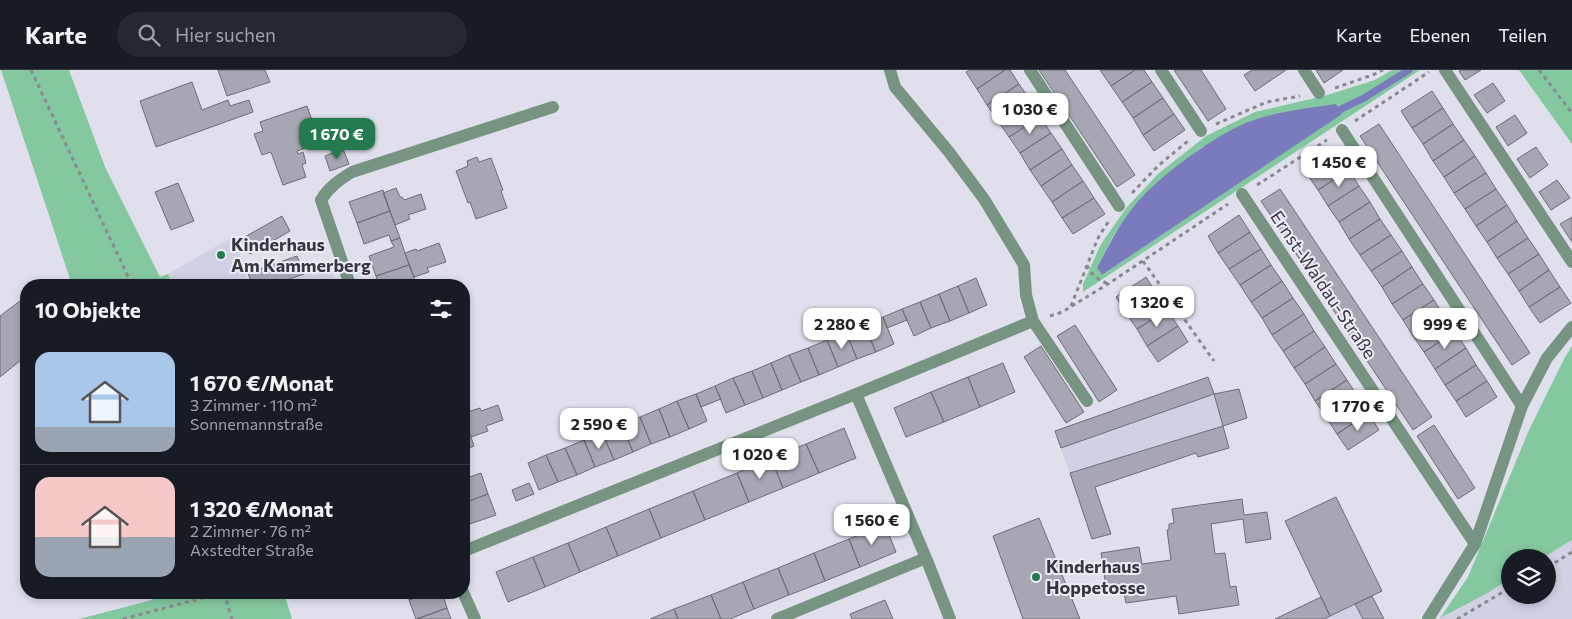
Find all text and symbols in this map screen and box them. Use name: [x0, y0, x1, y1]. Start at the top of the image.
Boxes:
search box: [117, 12, 467, 57]
text: Karte: [25, 20, 87, 49]
icon: search: [135, 21, 163, 49]
text: Hier suchen: [175, 23, 276, 46]
text: Karte: [1336, 24, 1381, 46]
text: Ebenen: [1409, 24, 1470, 46]
text: Teilen: [1498, 24, 1547, 46]
pin: 1 030 €: [984, 92, 1076, 135]
text: 1 030 €: [1002, 99, 1058, 118]
pin: 1 670 €: [291, 118, 383, 160]
text: 1 670 €: [310, 124, 364, 143]
pin: 1 450 €: [1293, 146, 1385, 188]
text: 1 450 €: [1312, 152, 1366, 171]
street label: Ernst-Waldau-Straße: [1266, 206, 1382, 363]
place label: Kinderhaus Am Kammerberg: [231, 233, 371, 276]
marker: Kinderhaus Am Kammerberg: [215, 249, 227, 261]
pin: 1 320 €: [1111, 286, 1203, 328]
text: 1 320 €: [1130, 292, 1184, 311]
icon: filters: [427, 295, 455, 323]
text: 10 Objekte: [35, 297, 141, 322]
pin: 2 280 €: [796, 308, 888, 350]
pin: 999 €: [1410, 308, 1480, 350]
text: 2 280 €: [814, 314, 870, 333]
text: 999 €: [1423, 314, 1467, 333]
text: 1 670 €/Monat: [190, 370, 333, 395]
icon: home: [75, 372, 135, 432]
pin: 1 770 €: [1312, 390, 1404, 432]
text: 3 Zimmer · 110 m²: [190, 395, 317, 414]
text: 1 770 €: [1332, 396, 1384, 415]
pin: 2 590 €: [553, 408, 645, 450]
text: Sonnemannstraße: [190, 414, 323, 433]
text: 2 590 €: [571, 414, 627, 433]
pin: 1 020 €: [714, 438, 806, 480]
text: 1 020 €: [733, 444, 787, 463]
text: 1 320 €/Monat: [190, 496, 333, 521]
icon: home: [75, 497, 135, 557]
pin: 1 560 €: [826, 504, 918, 546]
text: 1 560 €: [845, 510, 899, 529]
text: 2 Zimmer · 76 m²: [190, 521, 311, 540]
text: Axstedter Straße: [190, 540, 314, 559]
map controls: [1501, 549, 1556, 604]
button: layers: [1501, 549, 1556, 604]
place label: Kinderhaus Hoppetosse: [1046, 555, 1145, 598]
marker: Kinderhaus Hoppetosse: [1030, 571, 1042, 583]

